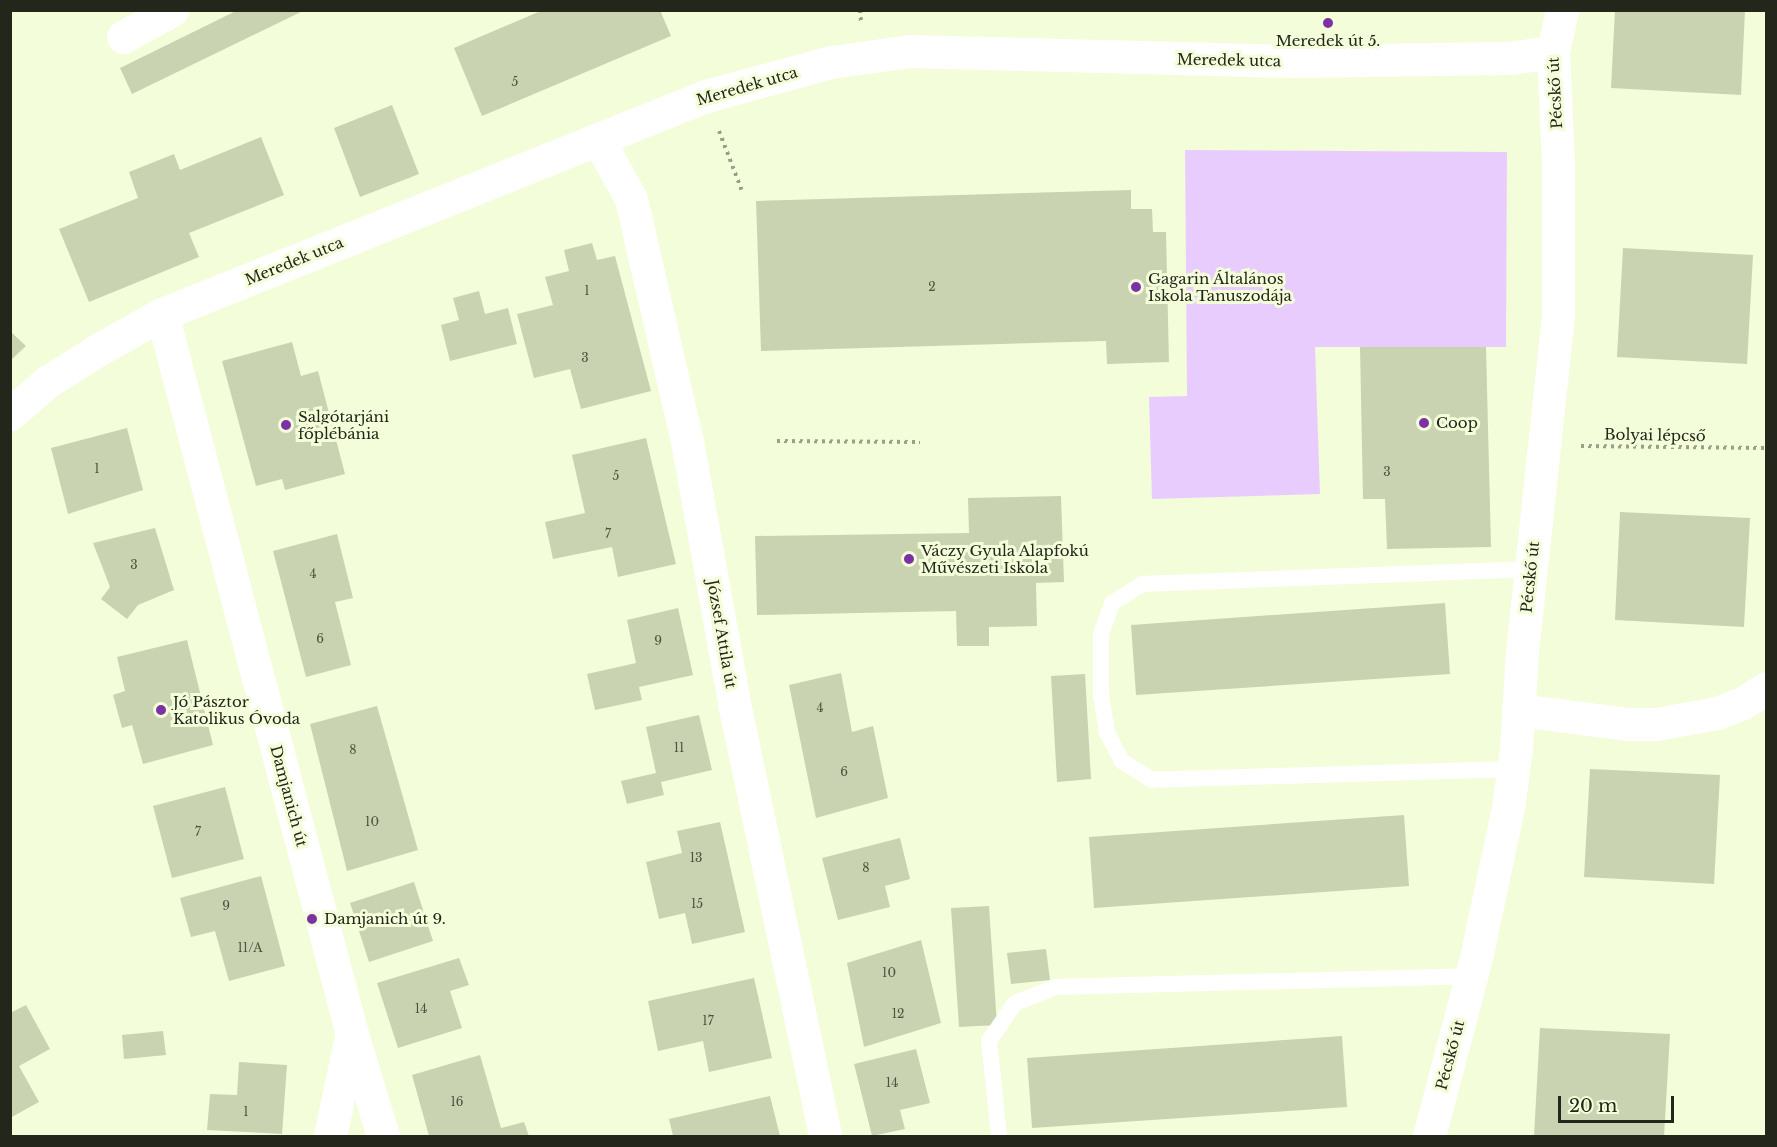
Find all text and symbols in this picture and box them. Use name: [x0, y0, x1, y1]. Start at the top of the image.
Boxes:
marker: Meredek út 5.: [1321, 16, 1335, 30]
place label: Meredek út 5.: [1276, 32, 1380, 50]
street label: Meredek utca: [1177, 50, 1281, 70]
street label: Pécskő út: [1544, 57, 1566, 129]
street label: Meredek utca: [694, 63, 800, 109]
house number: 5: [512, 75, 518, 89]
street label: Meredek utca: [242, 233, 346, 289]
place label: Gagarin Általános Iskola Tanuszodája: [1148, 269, 1292, 304]
house number: 2: [928, 280, 936, 294]
marker: Gagarin Általános Iskola Tanuszodája: [1129, 280, 1143, 294]
house number: 1: [584, 284, 590, 298]
house number: 3: [581, 351, 589, 365]
place label: Salgótarjáni főplébánia: [298, 407, 389, 442]
place label: Coop: [1436, 414, 1478, 432]
marker: Coop: [1417, 416, 1431, 430]
marker: Salgótarjáni főplébánia: [279, 418, 293, 432]
street label: Bolyai lépcső: [1604, 425, 1706, 445]
house number: 1: [94, 462, 100, 476]
house number: 3: [1383, 465, 1391, 479]
house number: 5: [613, 469, 619, 483]
house number: 7: [605, 527, 611, 541]
street label: Pécskő út: [1517, 540, 1543, 614]
place label: Váczy Gyula Alapfokú Művészeti Iskola: [921, 541, 1090, 576]
marker: Váczy Gyula Alapfokú Művészeti Iskola: [902, 552, 916, 566]
house number: 3: [130, 558, 138, 572]
house number: 4: [309, 567, 317, 581]
street label: József Attila út: [704, 578, 740, 690]
house number: 6: [316, 632, 324, 646]
house number: 9: [654, 634, 662, 648]
place label: Jó Pásztor Katolikus Óvoda: [173, 692, 300, 727]
house number: 4: [816, 701, 824, 715]
marker: Jó Pásztor Katolikus Óvoda: [154, 703, 168, 717]
house number: 11: [674, 741, 684, 755]
street label: Damjanich út: [267, 743, 311, 849]
house number: 8: [349, 743, 357, 757]
house number: 6: [840, 765, 848, 779]
house number: 10: [365, 815, 379, 829]
house number: 7: [195, 825, 201, 839]
house number: 13: [690, 851, 702, 865]
house number: 8: [862, 861, 870, 875]
house number: 15: [691, 897, 703, 911]
house number: 9: [222, 899, 230, 913]
place label: Damjanich út 9.: [324, 910, 446, 928]
marker: Damjanich út 9.: [305, 912, 319, 926]
house number: 11/A: [237, 941, 263, 955]
house number: 10: [882, 966, 896, 980]
house number: 14: [415, 1002, 427, 1016]
house number: 12: [892, 1007, 904, 1021]
house number: 17: [702, 1014, 714, 1028]
street label: Pécskő út: [1432, 1018, 1468, 1092]
house number: 14: [886, 1076, 898, 1090]
scale bar: [1561, 1084, 1676, 1122]
house number: 16: [450, 1095, 464, 1109]
text: 20 m: [1569, 1095, 1617, 1117]
house number: 1: [243, 1105, 249, 1119]

